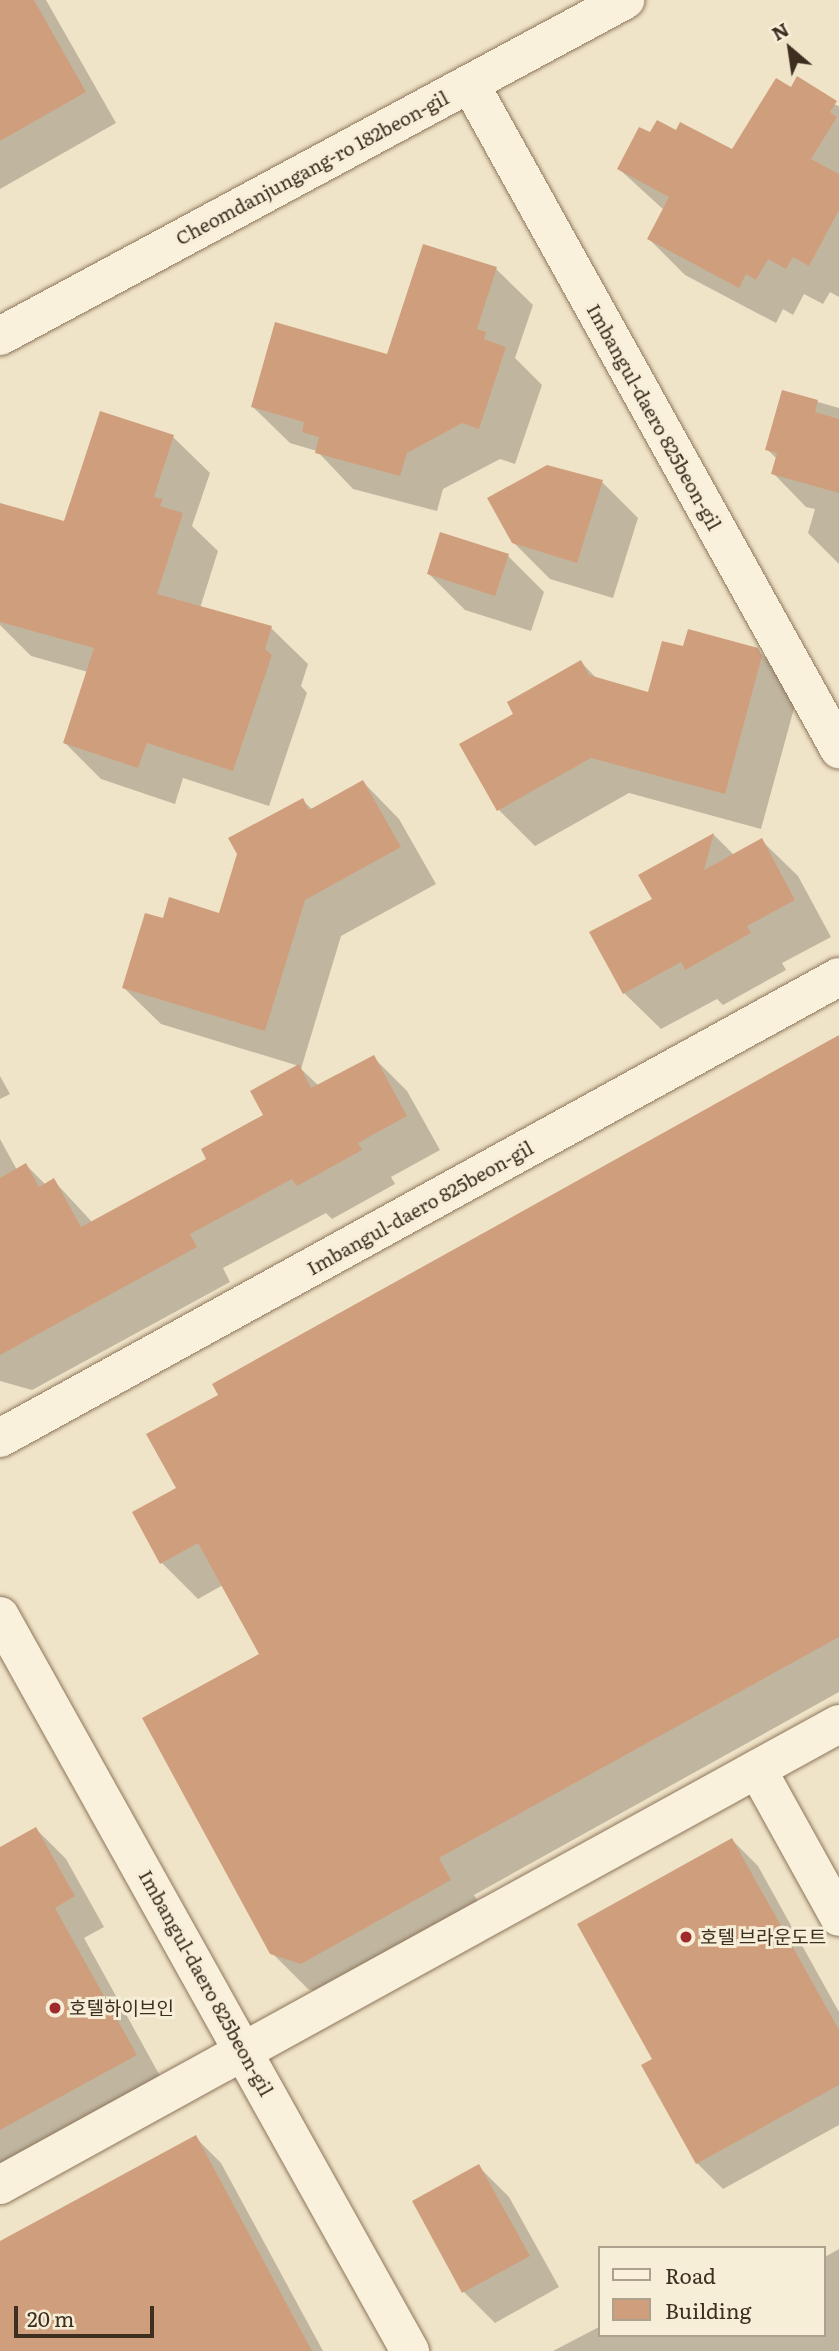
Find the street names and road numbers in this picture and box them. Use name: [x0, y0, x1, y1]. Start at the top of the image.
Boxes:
street label: Cheomdanjungang-ro 182beon-gil: [172, 86, 452, 250]
street label: Imbangul-daero 825beon-gil: [582, 300, 726, 534]
street label: Imbangul-daero 825beon-gil: [303, 1136, 537, 1280]
street label: Imbangul-daero 825beon-gil: [134, 1866, 278, 2100]

